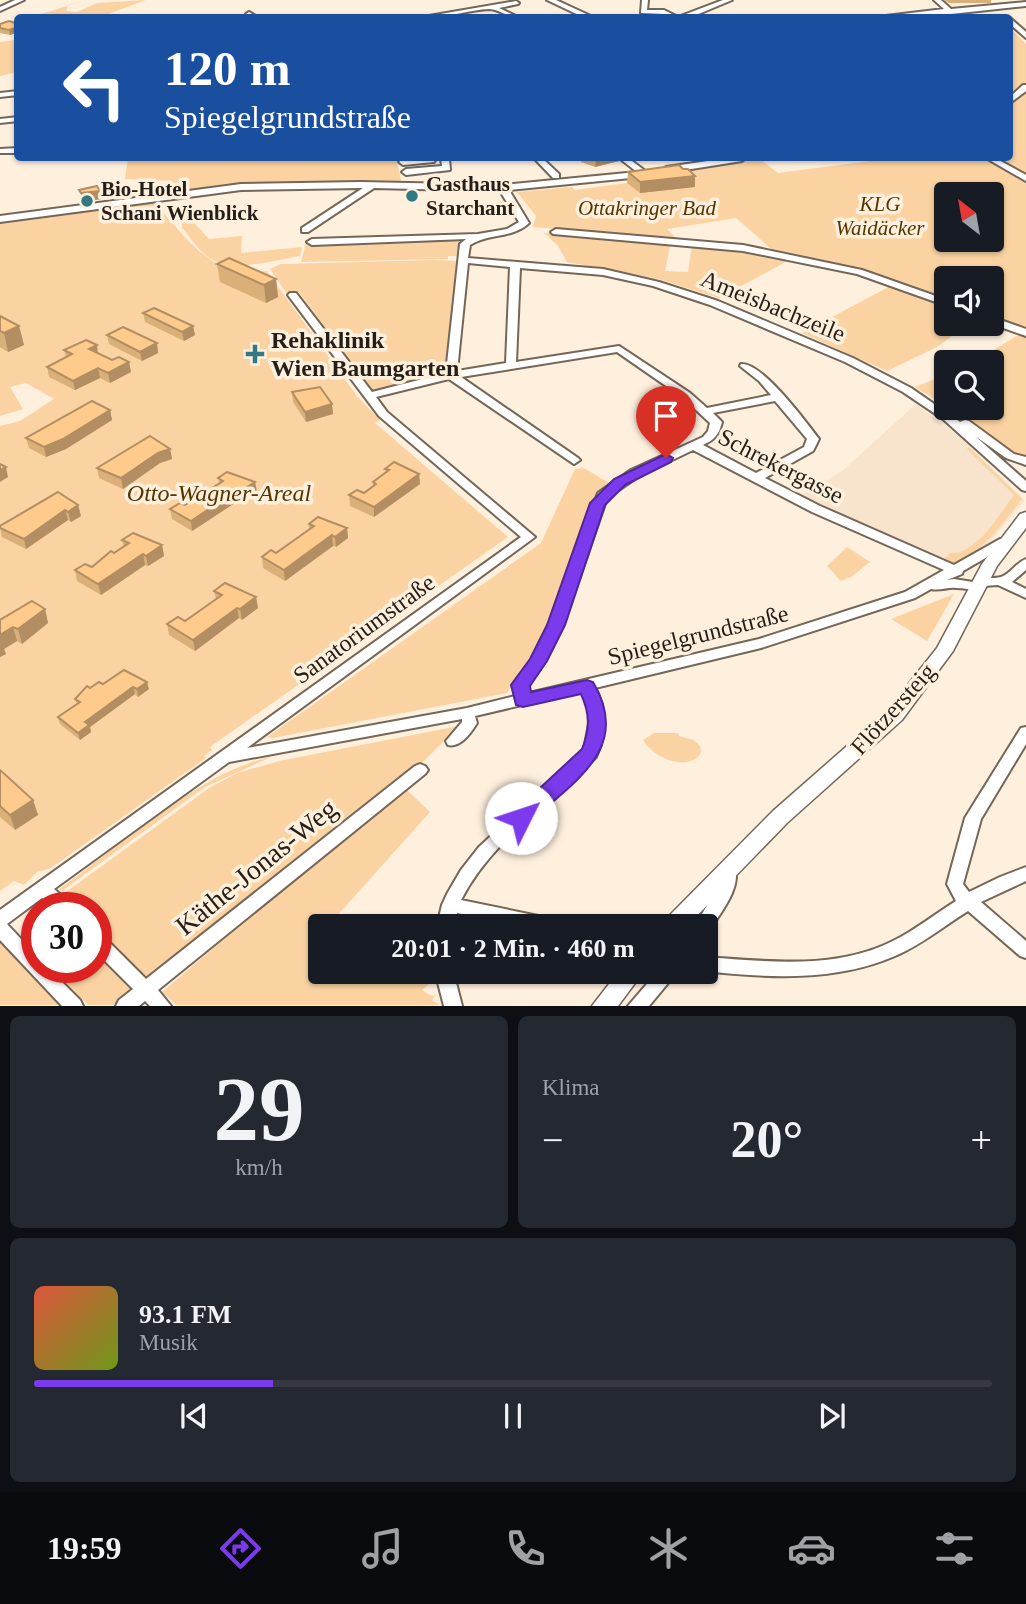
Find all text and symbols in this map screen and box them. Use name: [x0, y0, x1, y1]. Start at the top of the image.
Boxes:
text: 120 m: [164, 41, 291, 96]
icon: left: [49, 42, 140, 133]
text: Spiegelgrundstraße: [164, 99, 411, 135]
place label: Gasthaus Starchant: [426, 172, 514, 220]
place label: Bio-Hotel Schani Wienblick: [101, 177, 259, 225]
north arrow: [934, 182, 1004, 252]
map controls: [934, 182, 1004, 420]
marker: Gasthaus Starchant: [404, 188, 420, 204]
park label: KLG Waidäcker: [835, 192, 925, 240]
marker: Bio-Hotel Schani Wienblick: [79, 193, 95, 209]
park label: Ottakringer Bad: [578, 196, 717, 220]
street label: Ameisbachzeile: [697, 265, 849, 347]
button: sound: [934, 266, 1004, 336]
place label: Rehaklinik Wien Baumgarten: [271, 327, 459, 381]
marker: Rehaklinik Wien Baumgarten: [245, 344, 265, 364]
button: search: [934, 350, 1004, 420]
pin: [636, 386, 696, 458]
icon: arrive: [647, 397, 685, 435]
street label: Schrekergasse: [714, 423, 848, 509]
park label: Otto-Wagner-Areal: [127, 480, 312, 506]
street label: Sanatoriumstraße: [288, 569, 440, 689]
street label: Spiegelgrundstraße: [605, 600, 791, 670]
street label: Flötzersteig: [845, 658, 941, 760]
position arrow: [484, 781, 558, 855]
street label: Käthe-Jonas-Weg: [169, 793, 343, 941]
speed limit sign: 30: [21, 892, 112, 983]
text: 20:01 · 2 Min. · 460 m: [391, 934, 635, 963]
text: 29: [214, 1059, 305, 1160]
text: Klima: [542, 1075, 600, 1100]
text: 20°: [731, 1111, 803, 1168]
text: −: [542, 1119, 563, 1161]
text: +: [971, 1119, 992, 1161]
text: km/h: [235, 1155, 283, 1180]
text: 93.1 FM: [139, 1300, 231, 1329]
text: Musik: [139, 1330, 198, 1355]
icon: previous: [175, 1397, 213, 1435]
icon: pause: [494, 1397, 532, 1435]
icon: next: [813, 1397, 851, 1435]
icon: directions: [216, 1524, 265, 1573]
icon: music: [358, 1524, 407, 1573]
icon: phone: [501, 1524, 550, 1573]
icon: climate: [644, 1524, 693, 1573]
icon: car: [787, 1524, 836, 1573]
icon: filters: [930, 1524, 979, 1573]
text: 19:59: [47, 1530, 122, 1566]

